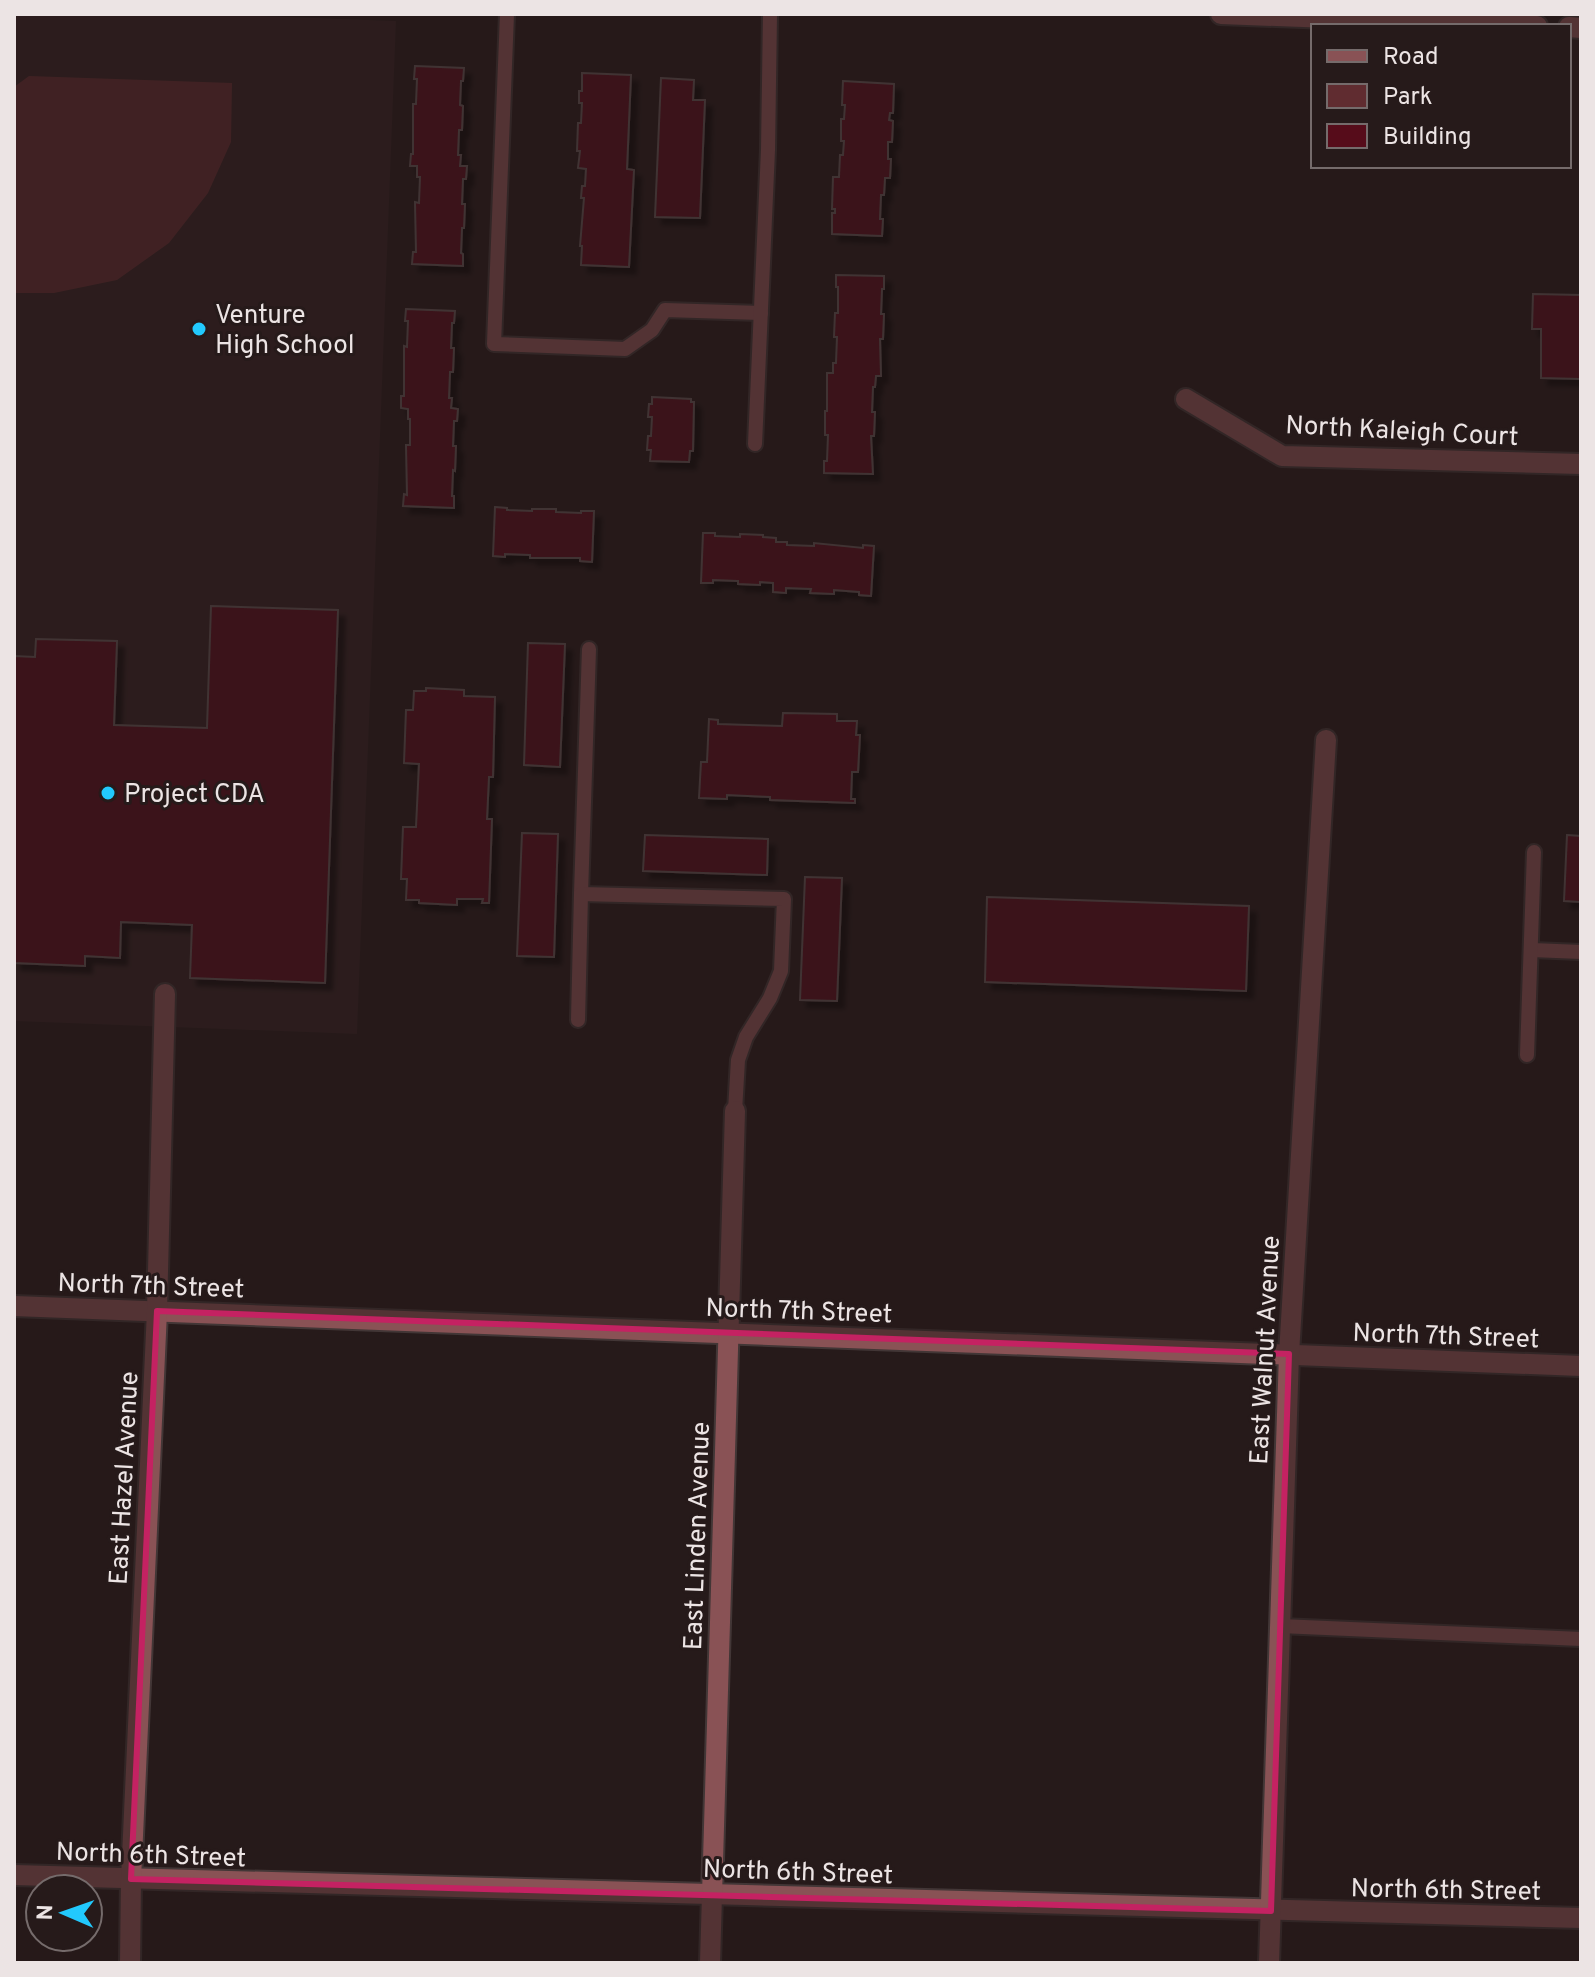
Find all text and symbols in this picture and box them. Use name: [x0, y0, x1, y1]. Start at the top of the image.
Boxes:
legend: [1311, 24, 1571, 168]
text: Road: [1383, 43, 1439, 73]
text: Park: [1383, 83, 1433, 113]
text: Building: [1383, 123, 1472, 153]
place label: Venture High School: [215, 300, 355, 363]
marker: Venture High School: [190, 320, 208, 338]
street label: North Kaleigh Court: [1285, 410, 1519, 455]
place label: Project CDA: [124, 779, 265, 812]
marker: Project CDA: [99, 784, 117, 802]
street label: East Walnut Avenue: [1244, 1235, 1289, 1465]
street label: North 7th Street: [57, 1268, 245, 1307]
street label: North 7th Street: [705, 1293, 893, 1332]
street label: North 7th Street: [1352, 1318, 1540, 1357]
street label: East Hazel Avenue: [103, 1371, 148, 1586]
street label: East Linden Avenue: [678, 1421, 719, 1651]
street label: North 6th Street: [55, 1837, 247, 1876]
street label: North 6th Street: [702, 1854, 894, 1893]
north arrow: [24, 1873, 104, 1953]
street label: North 6th Street: [1350, 1873, 1542, 1910]
text: N: [33, 1904, 60, 1921]

